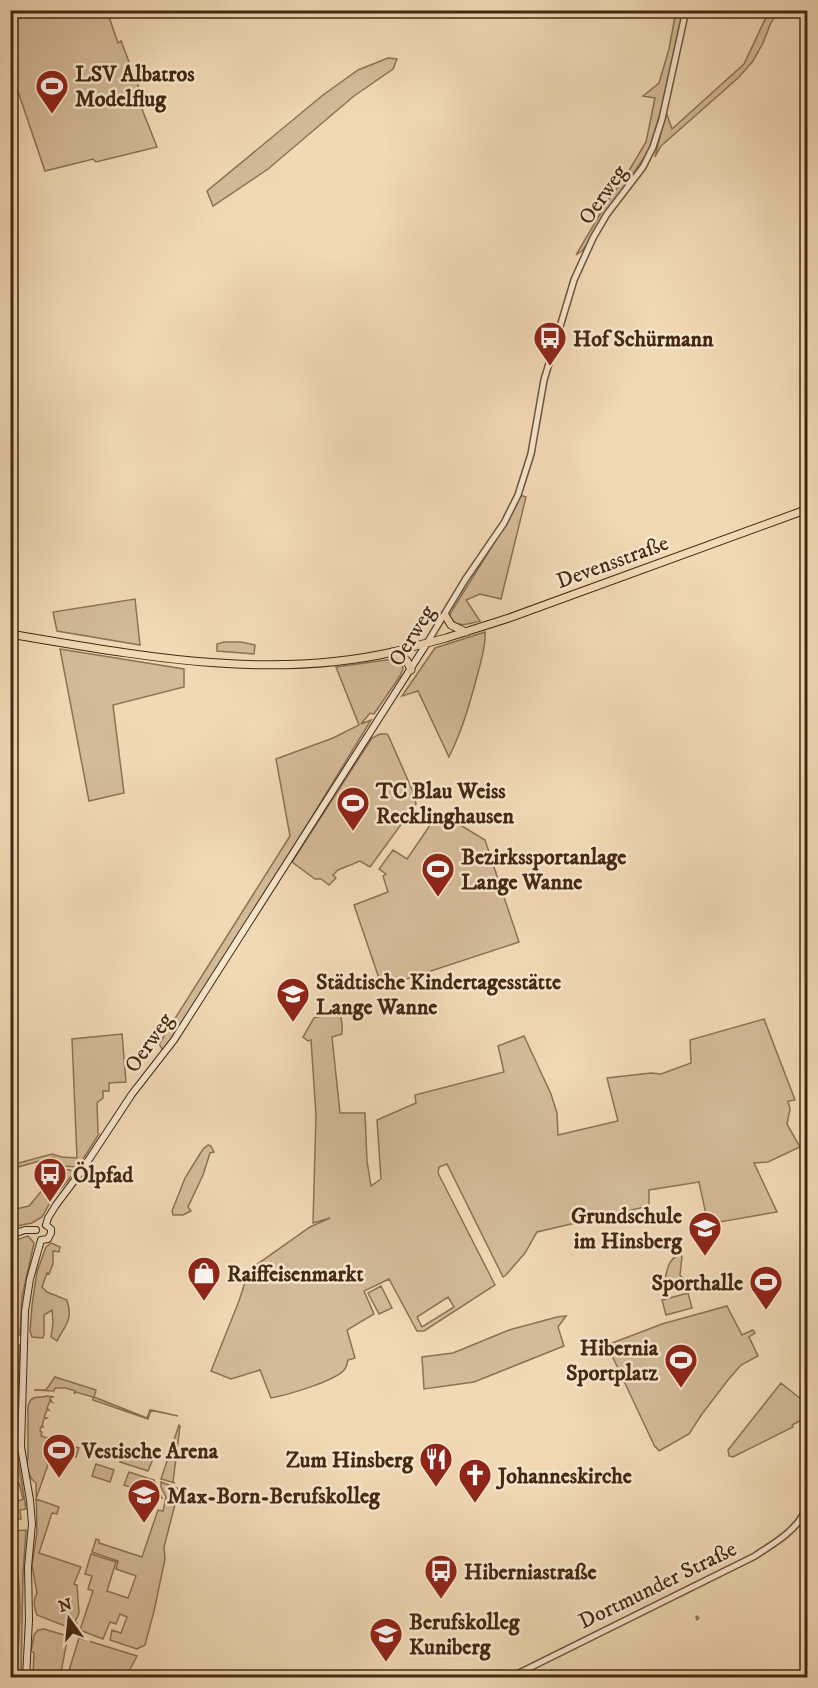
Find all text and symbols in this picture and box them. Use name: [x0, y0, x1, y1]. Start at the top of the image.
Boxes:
place label: LSV Albatros Modelflug: [75, 61, 195, 113]
sports icon: LSV Albatros Modelflug: [34, 68, 70, 115]
street label: Oerweg: [573, 159, 634, 230]
bus stop icon: Hof Schürmann: [532, 320, 568, 367]
place label: Hof Schürmann: [573, 326, 714, 353]
street label: Devensstraße: [553, 530, 672, 595]
street label: Oerweg: [383, 600, 442, 671]
place label: TC Blau Weiss Recklinghausen: [375, 778, 514, 830]
sports icon: TC Blau Weiss Recklinghausen: [335, 785, 371, 832]
place label: Bezirkssportanlage Lange Wanne: [461, 844, 626, 896]
sports icon: Bezirkssportanlage Lange Wanne: [420, 851, 456, 898]
place label: Städtische Kindertagesstätte Lange Wanne: [316, 969, 561, 1021]
school or university icon: Städtische Kindertagesstätte Lange Wanne: [275, 976, 311, 1023]
street label: Oerweg: [119, 1007, 180, 1078]
bus stop icon: Ölpfad: [32, 1156, 68, 1203]
place label: Ölpfad: [73, 1161, 134, 1189]
place label: Grundschule im Hinsberg: [571, 1203, 683, 1255]
school or university icon: Grundschule im Hinsberg: [687, 1210, 723, 1257]
shop icon: Raiffeisenmarkt: [186, 1255, 222, 1302]
place label: Raiffeisenmarkt: [227, 1261, 363, 1288]
sports icon: Sporthalle: [748, 1264, 784, 1311]
place label: Sporthalle: [651, 1270, 743, 1297]
place label: Hibernia Sportplatz: [566, 1335, 659, 1387]
sports icon: Hibernia Sportplatz: [663, 1342, 699, 1389]
sports icon: Vestische Arena: [41, 1432, 77, 1479]
place label: Vestische Arena: [81, 1438, 219, 1465]
restaurant icon: Zum Hinsberg: [418, 1441, 454, 1488]
place label: Zum Hinsberg: [286, 1447, 414, 1474]
church icon: Johanneskirche: [457, 1457, 493, 1504]
place label: Johanneskirche: [495, 1463, 632, 1490]
school or university icon: Max-Born-Berufskolleg: [126, 1477, 162, 1524]
place label: Max-Born-Berufskolleg: [167, 1483, 381, 1510]
street label: Dortmunder Straße: [574, 1535, 741, 1635]
bus stop icon: Hiberniastraße: [423, 1553, 459, 1600]
place label: Hiberniastraße: [464, 1559, 597, 1586]
north arrow: [39, 1589, 99, 1649]
text: N: [56, 1594, 74, 1617]
place label: Berufskolleg Kuniberg: [409, 1609, 521, 1661]
school or university icon: Berufskolleg Kuniberg: [368, 1616, 404, 1663]

